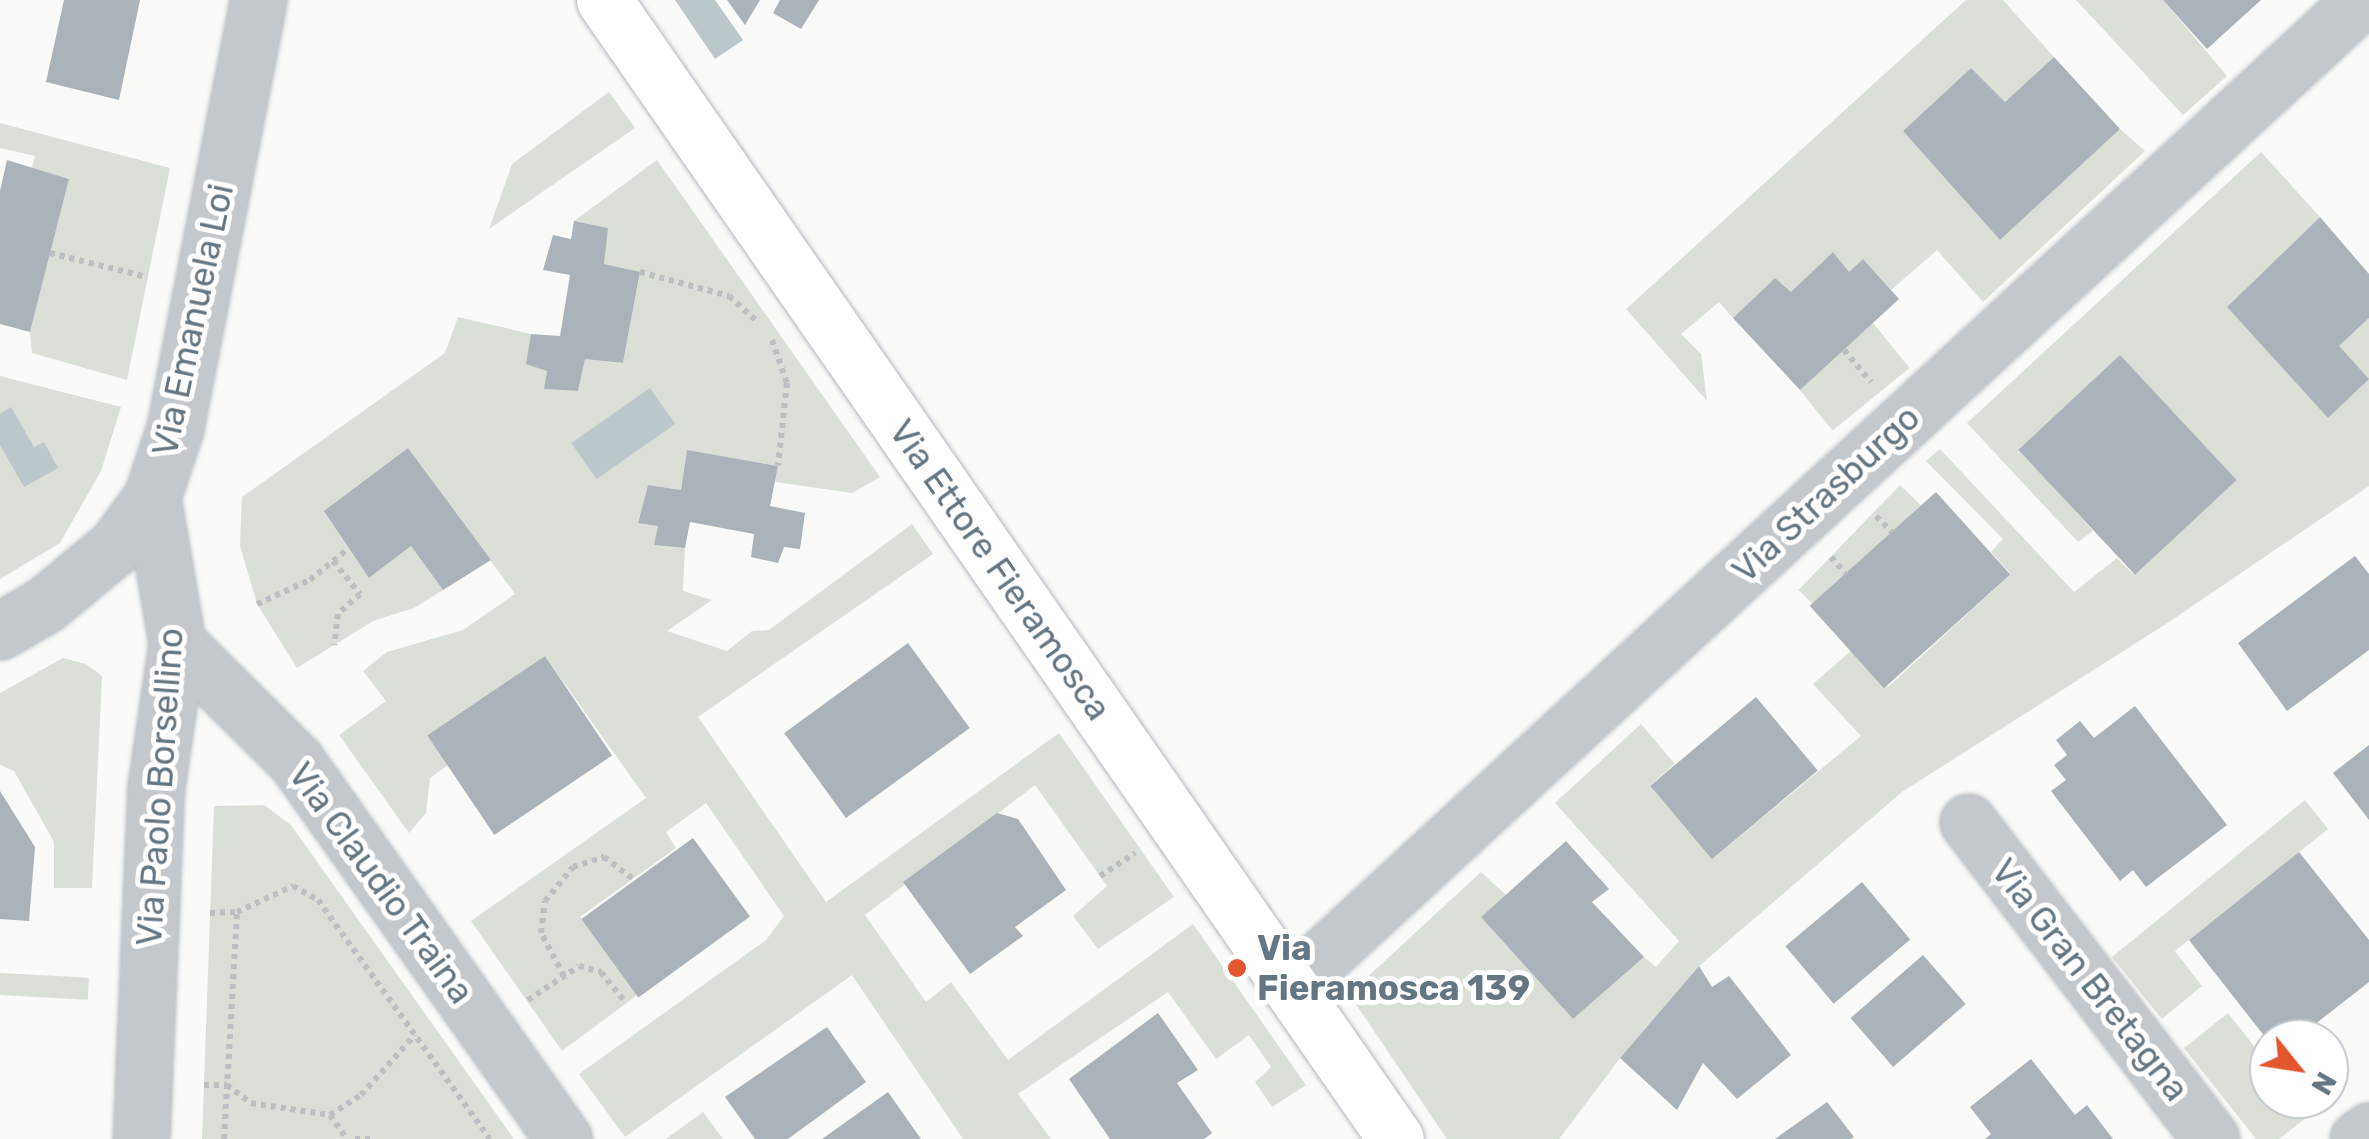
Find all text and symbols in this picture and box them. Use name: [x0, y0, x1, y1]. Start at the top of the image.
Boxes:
street label: Via Emanuela Loi: [144, 180, 242, 460]
street label: Via Strasburgo: [1724, 397, 1928, 591]
street label: Via Ettore Fieramosca: [880, 412, 1120, 728]
street label: Via Paolo Borsellino: [128, 626, 192, 948]
street label: Via Claudio Traina: [279, 754, 483, 1012]
street label: Via Gran Bretagna: [1983, 851, 2197, 1109]
place label: Via Fieramosca 139: [1257, 927, 1530, 1009]
marker: Via Fieramosca 139: [1226, 957, 1248, 979]
north arrow: [2249, 1019, 2349, 1119]
text: N: [2304, 1066, 2343, 1100]

